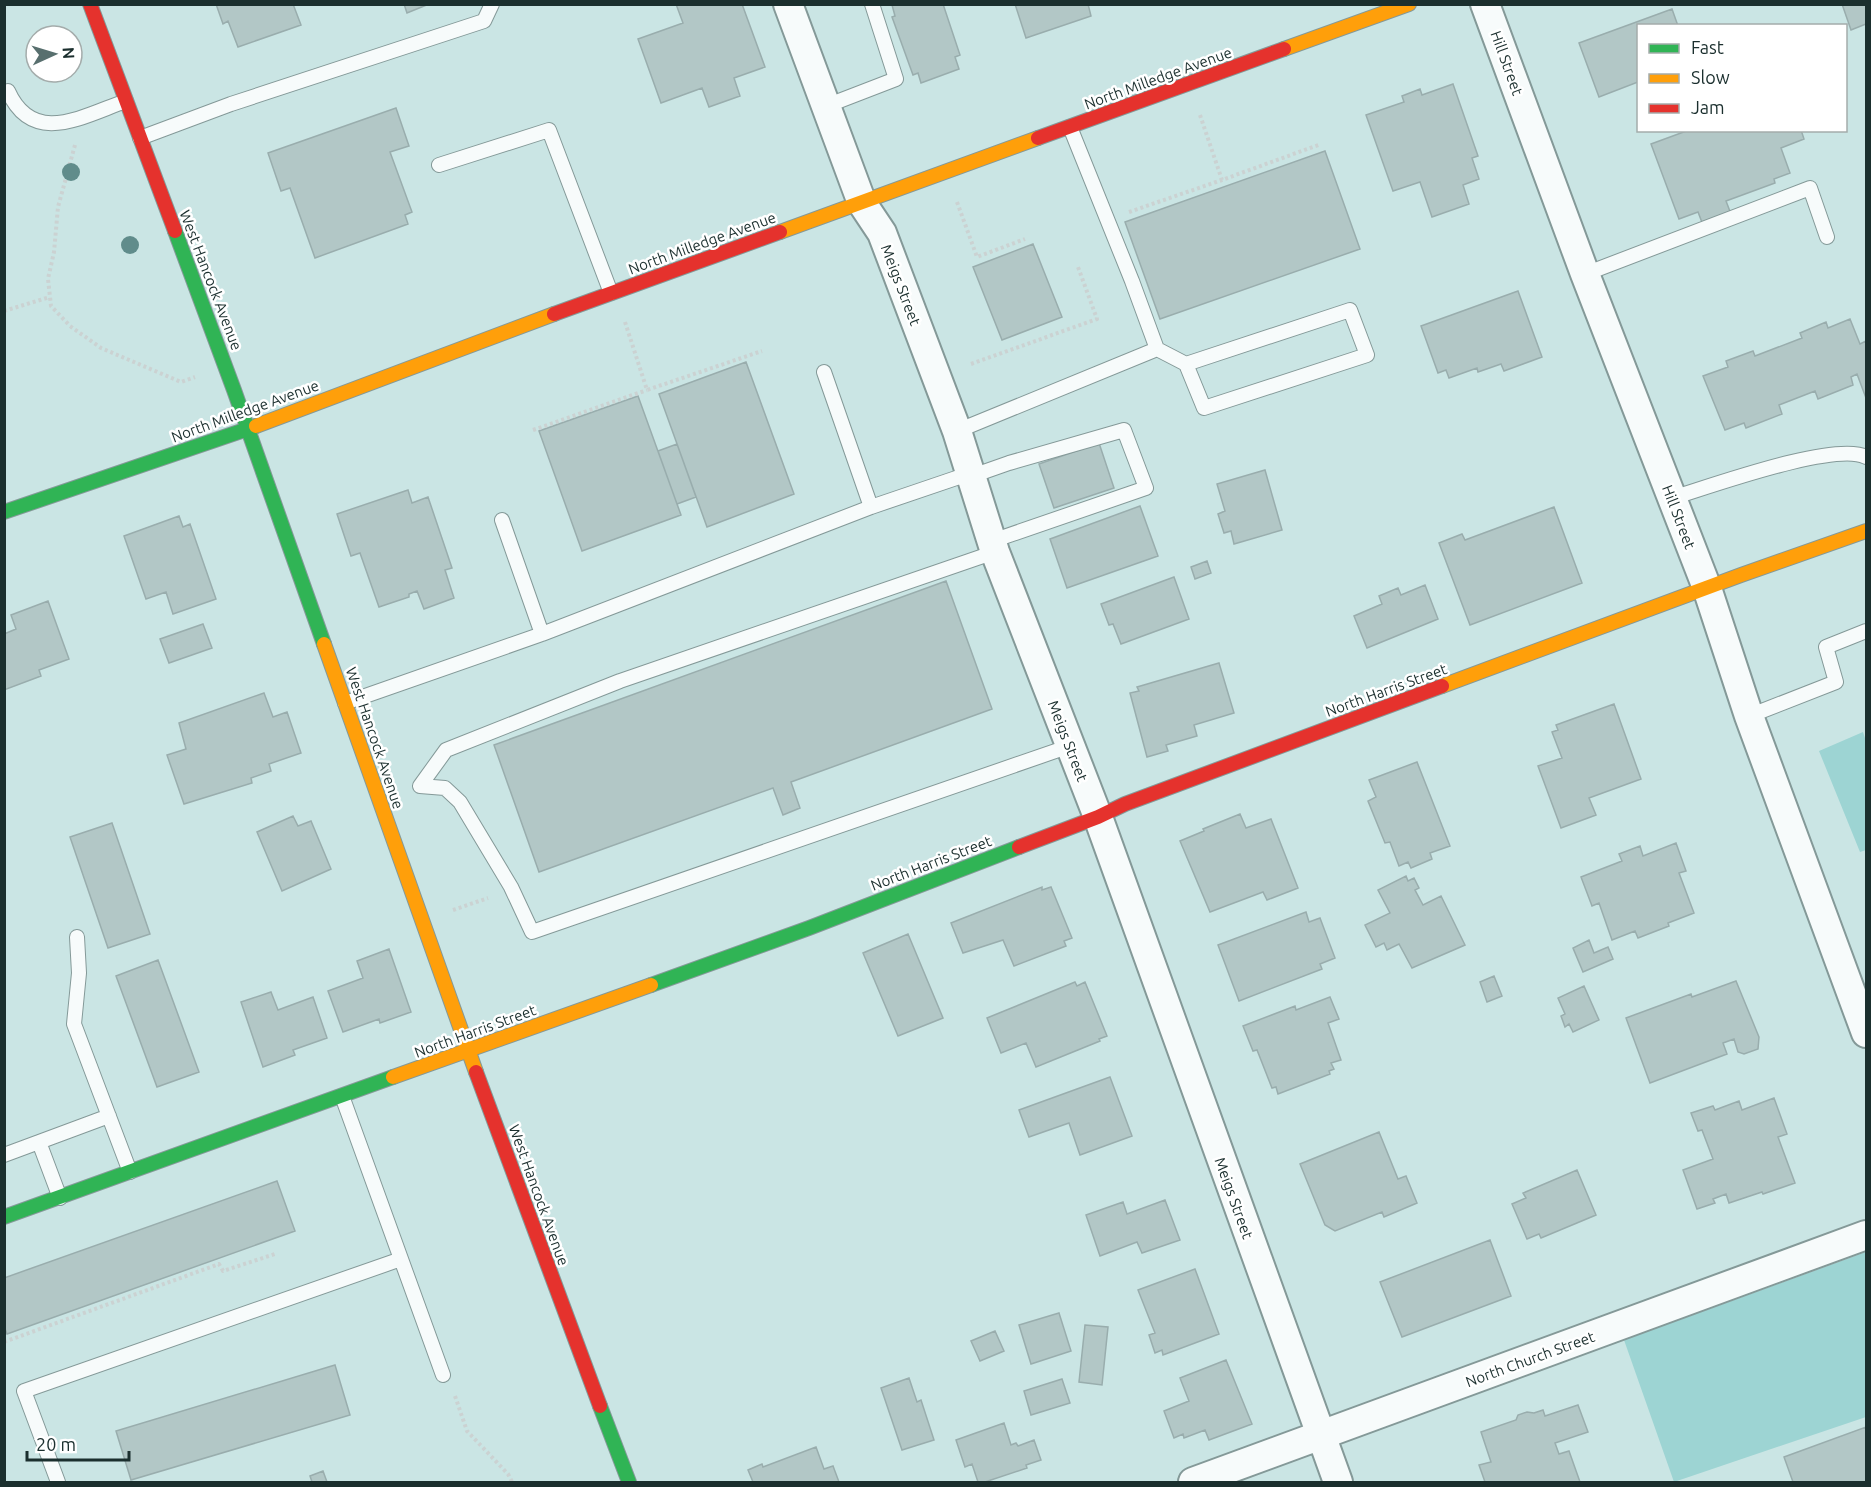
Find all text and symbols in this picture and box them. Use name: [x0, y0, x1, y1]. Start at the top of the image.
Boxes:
north arrow: [24, 24, 84, 84]
legend: [1637, 24, 1847, 132]
street label: Hill Street: [1488, 28, 1527, 98]
text: Fast: [1691, 37, 1724, 57]
street label: North Milledge Avenue: [1082, 43, 1234, 113]
text: N: [60, 46, 78, 60]
text: Slow: [1691, 67, 1730, 87]
text: Jam: [1691, 97, 1725, 117]
street label: West Hancock Avenue: [176, 208, 246, 352]
street label: North Milledge Avenue: [626, 208, 778, 278]
street label: Meigs Street: [878, 242, 924, 328]
street label: North Milledge Avenue: [169, 376, 321, 446]
street label: Hill Street: [1659, 483, 1699, 552]
street label: North Harris Street: [1323, 660, 1449, 720]
street label: West Hancock Avenue: [343, 665, 407, 811]
street label: Meigs Street: [1045, 698, 1091, 784]
street label: North Harris Street: [868, 832, 994, 894]
street label: North Harris Street: [412, 1001, 538, 1061]
street label: West Hancock Avenue: [506, 1122, 572, 1268]
street label: Meigs Street: [1211, 1155, 1257, 1241]
street label: North Church Street: [1463, 1328, 1597, 1390]
scale bar: [27, 1424, 129, 1462]
text: 20 m: [36, 1434, 76, 1454]

